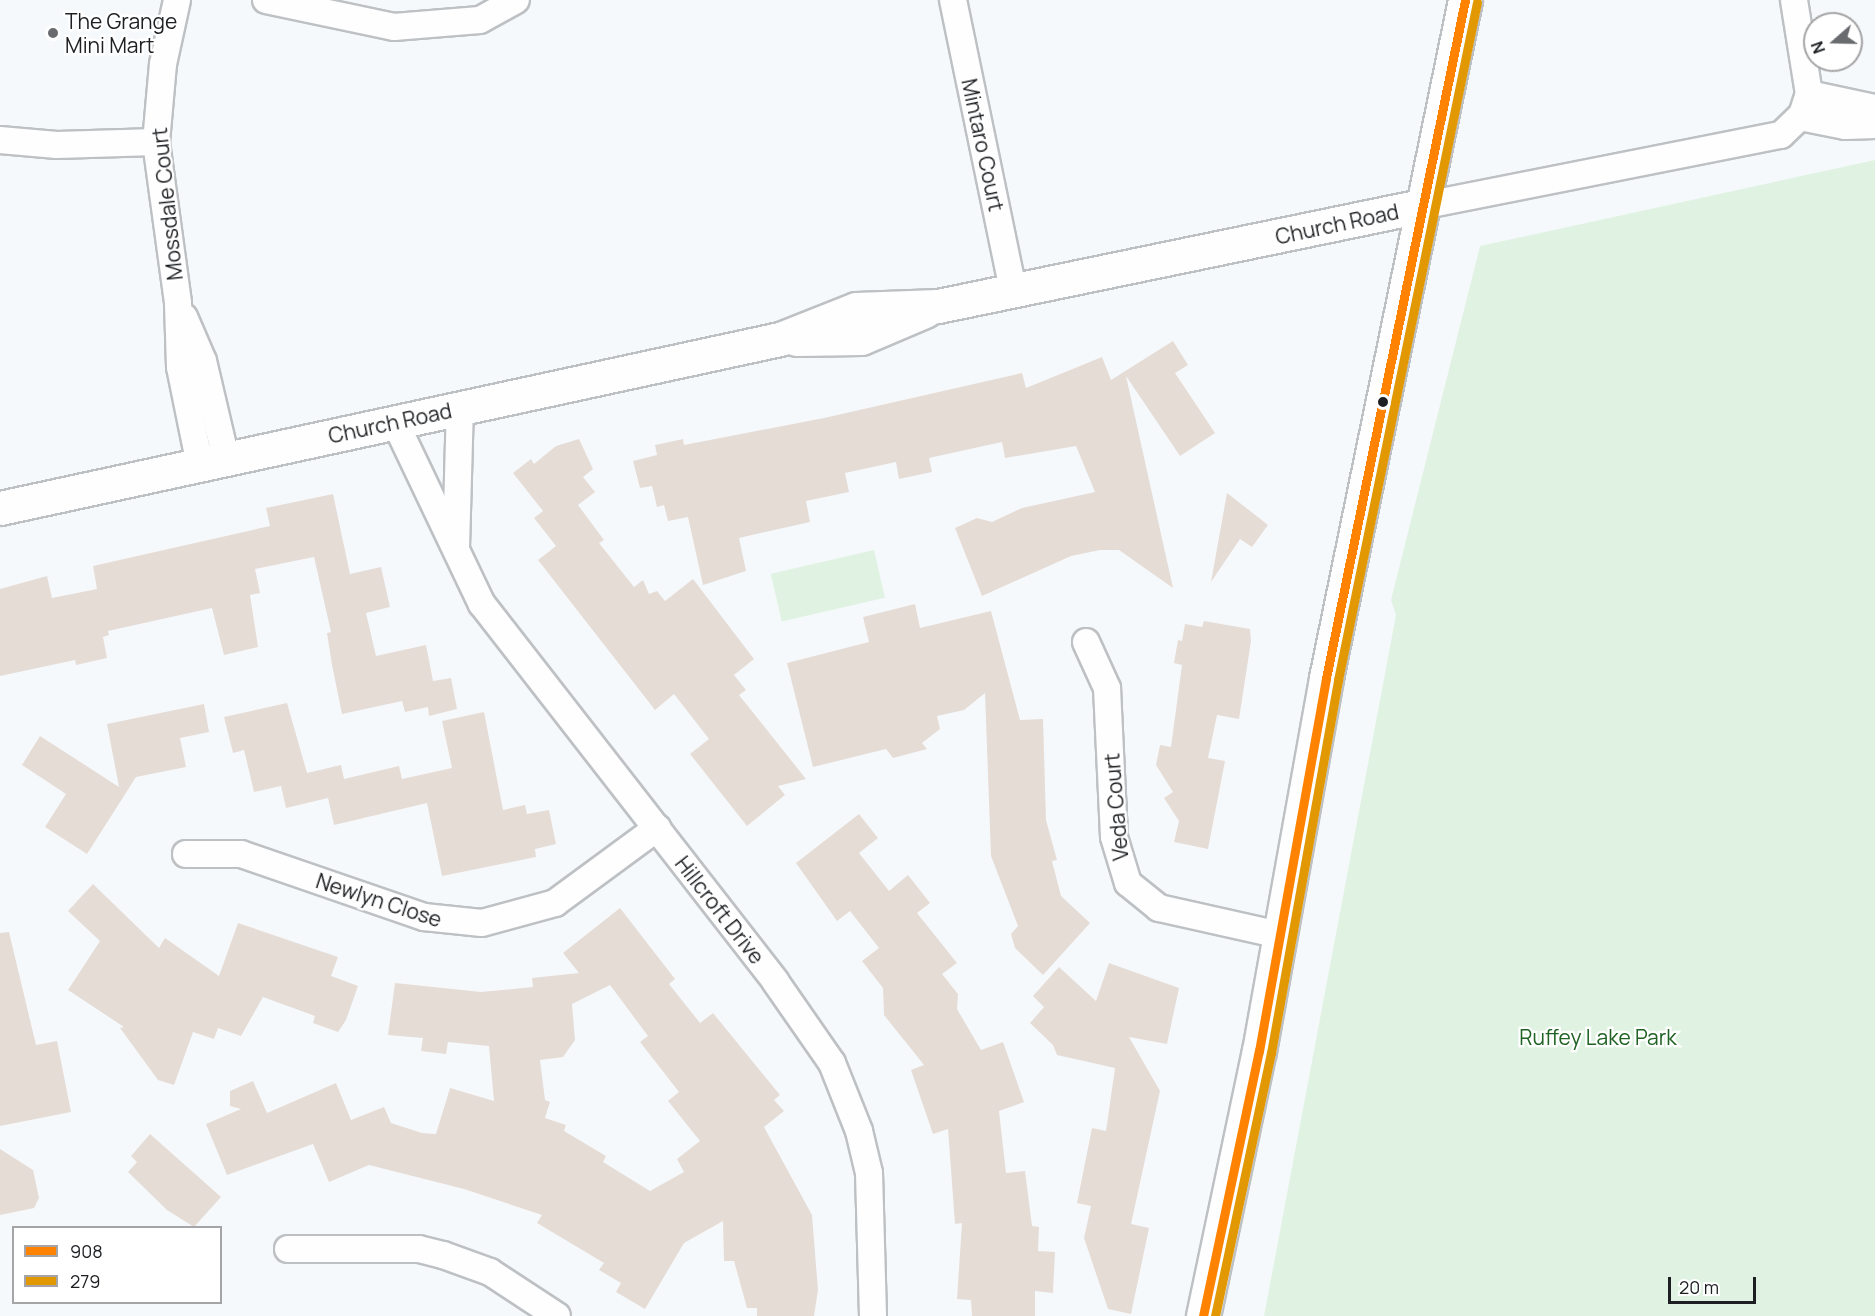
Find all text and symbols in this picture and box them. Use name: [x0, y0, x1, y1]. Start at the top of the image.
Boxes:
place label: The Grange Mini Mart: [65, 8, 177, 58]
north arrow: [1803, 12, 1863, 72]
marker: The Grange Mini Mart: [46, 26, 60, 40]
text: N: [1806, 38, 1830, 57]
street label: Mintaro Court: [957, 76, 1009, 214]
street label: Mossdale Court: [146, 126, 188, 282]
street label: Church Road: [1273, 199, 1401, 249]
unlabelled marker: [1377, 396, 1389, 408]
street label: Church Road: [326, 398, 454, 448]
street label: Veda Court: [1099, 752, 1133, 862]
street label: Hillcroft Drive: [670, 851, 770, 969]
street label: Newlyn Close: [313, 868, 445, 932]
park label: Ruffey Lake Park: [1519, 1024, 1677, 1050]
legend: [12, 1226, 222, 1304]
text: 908: [70, 1239, 103, 1263]
scale bar: [1671, 1265, 1760, 1303]
text: 279: [70, 1269, 100, 1293]
text: 20 m: [1679, 1275, 1719, 1299]

